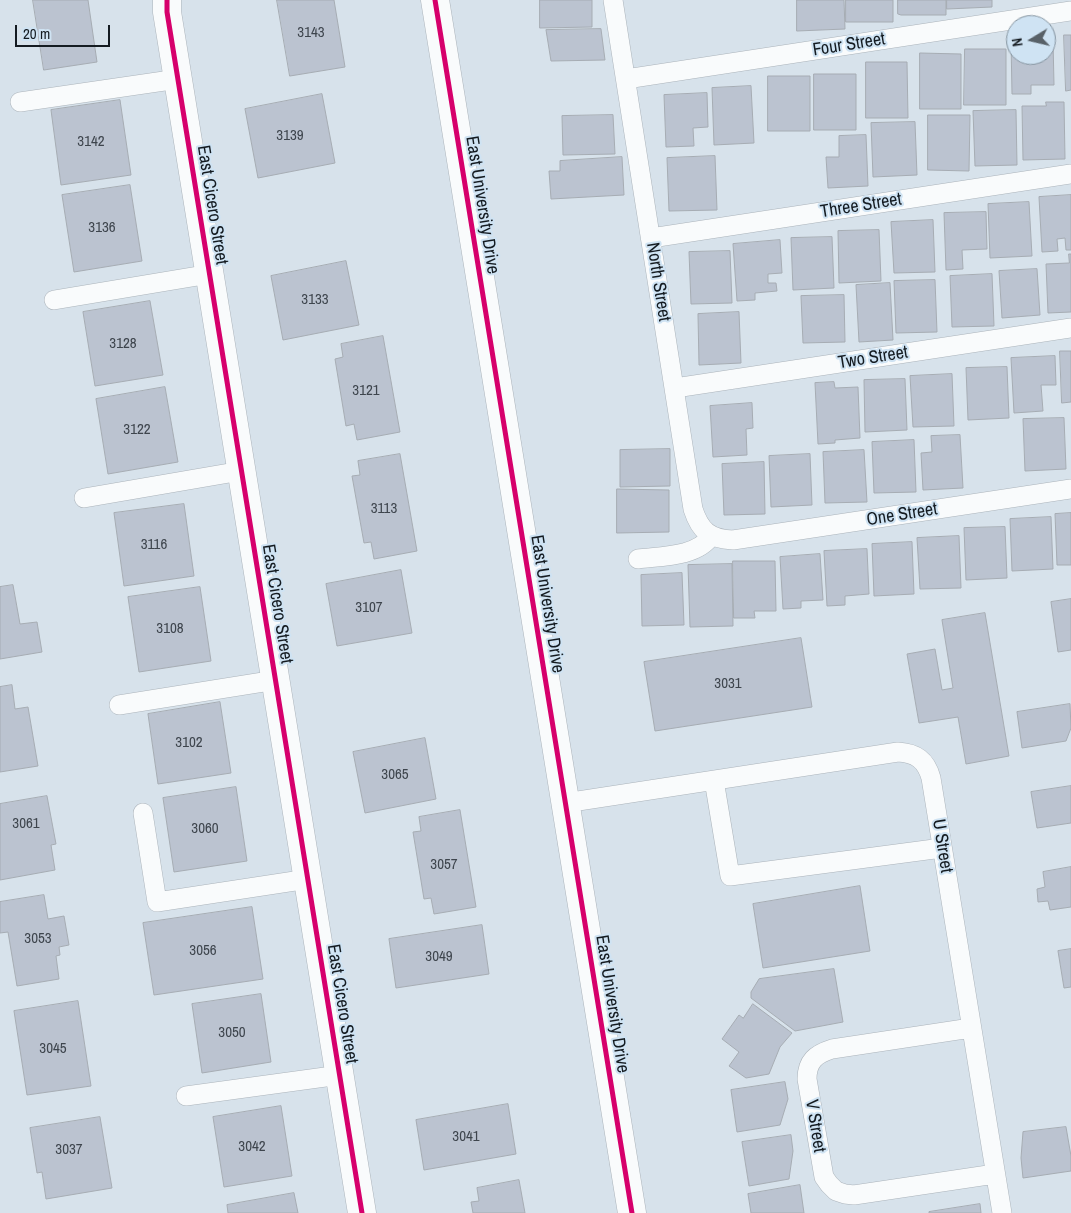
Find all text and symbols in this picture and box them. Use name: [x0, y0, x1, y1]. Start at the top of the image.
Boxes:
scale bar: [18, 15, 112, 47]
north arrow: [1006, 15, 1056, 65]
text: 20 m: [23, 23, 50, 44]
house number: 3143: [297, 24, 325, 42]
street label: Four Street: [811, 29, 887, 61]
text: N: [1008, 37, 1027, 48]
house number: 3139: [276, 127, 304, 145]
house number: 3142: [77, 133, 105, 151]
street label: East University Drive: [460, 134, 504, 276]
street label: East Cicero Street: [192, 144, 232, 266]
street label: Three Street: [819, 189, 903, 223]
house number: 3136: [88, 219, 116, 237]
street label: North Street: [641, 241, 675, 323]
house number: 3133: [301, 291, 329, 309]
house number: 3128: [109, 335, 137, 353]
street label: Two Street: [836, 342, 910, 374]
house number: 3121: [352, 382, 380, 400]
house number: 3122: [123, 421, 151, 439]
street label: One Street: [865, 499, 939, 531]
house number: 3113: [371, 500, 397, 518]
street label: East University Drive: [525, 533, 569, 675]
house number: 3116: [141, 536, 167, 554]
street label: East Cicero Street: [257, 543, 297, 665]
house number: 3107: [355, 599, 383, 617]
house number: 3108: [156, 620, 184, 638]
house number: 3031: [714, 675, 742, 693]
house number: 3102: [175, 734, 203, 752]
house number: 3065: [381, 766, 409, 784]
house number: 3061: [12, 815, 40, 833]
street label: U Street: [927, 818, 957, 874]
house number: 3060: [191, 820, 219, 838]
house number: 3057: [430, 856, 458, 874]
house number: 3053: [24, 930, 52, 948]
street label: East University Drive: [590, 933, 634, 1075]
house number: 3056: [189, 942, 217, 960]
street label: East Cicero Street: [322, 943, 362, 1065]
house number: 3049: [425, 948, 453, 966]
house number: 3050: [218, 1024, 246, 1042]
house number: 3045: [39, 1040, 67, 1058]
street label: V Street: [800, 1098, 830, 1154]
house number: 3041: [452, 1128, 480, 1146]
house number: 3042: [238, 1138, 266, 1156]
house number: 3037: [55, 1141, 83, 1159]

